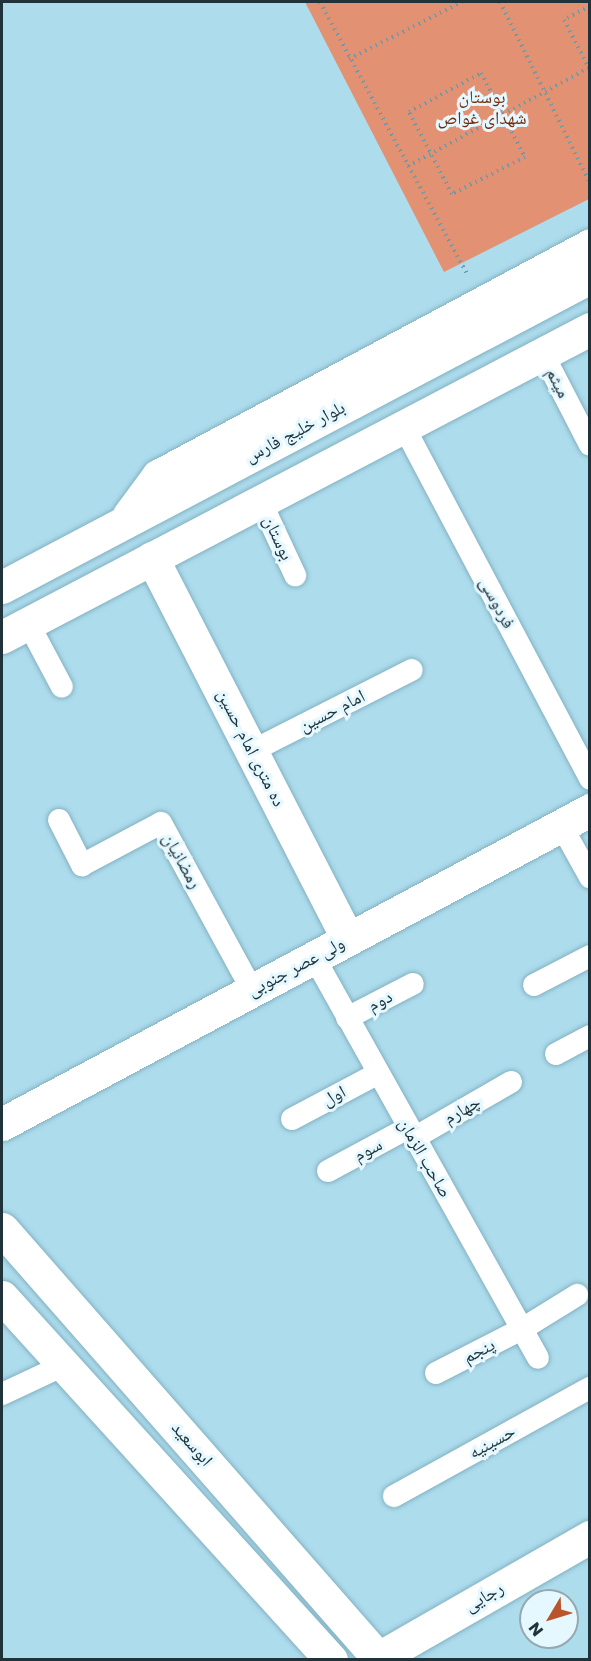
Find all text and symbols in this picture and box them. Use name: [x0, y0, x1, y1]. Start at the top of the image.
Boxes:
park label: بوستان شهدای غواص: [438, 87, 526, 130]
street label: میثم: [541, 364, 575, 402]
street label: بلوار خلیج فارس: [241, 397, 349, 467]
street label: بوستان: [258, 512, 298, 564]
street label: فردوسی: [475, 574, 519, 632]
street label: امام حسین: [295, 685, 369, 737]
street label: ده متری امام حسین: [212, 686, 290, 810]
street label: رمضانیان: [158, 829, 206, 893]
street label: ولی عصر جنوبی: [244, 932, 348, 1002]
street label: دوم: [364, 986, 396, 1016]
street label: اول: [319, 1081, 349, 1111]
street label: چهارم: [440, 1091, 484, 1129]
street label: صاحب الزمان: [394, 1114, 456, 1202]
street label: سوم: [350, 1134, 386, 1166]
street label: پنجم: [459, 1334, 499, 1368]
street label: ابوسعید: [167, 1417, 217, 1471]
street label: حسینیه: [465, 1420, 519, 1464]
street label: رجایی: [461, 1577, 507, 1617]
north arrow: [519, 1589, 579, 1649]
text: N: [523, 1617, 549, 1641]

